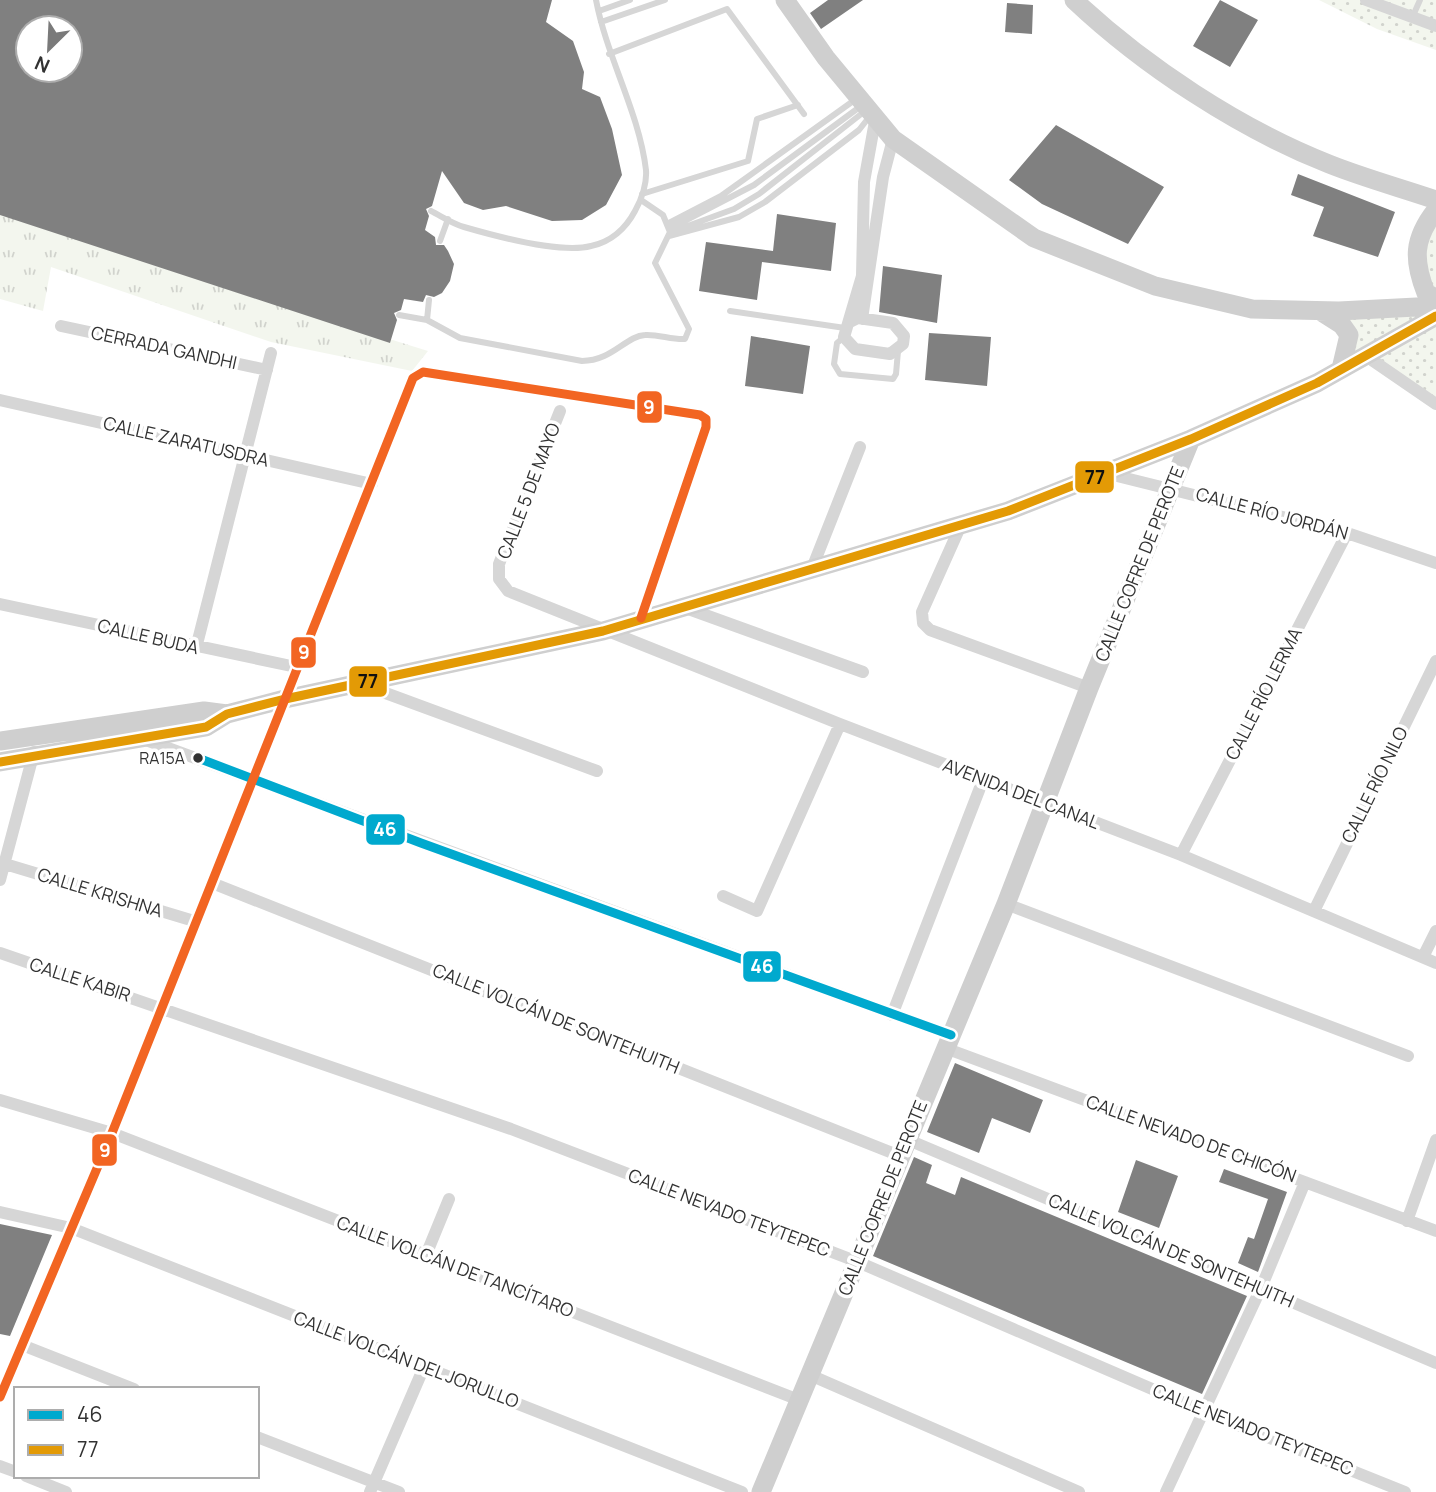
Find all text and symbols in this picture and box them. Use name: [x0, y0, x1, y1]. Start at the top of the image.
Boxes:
north arrow: [14, 14, 84, 84]
text: N: [31, 50, 54, 79]
street label: CERRADA GANDHI: [89, 320, 239, 374]
line badge: 9: [636, 390, 663, 424]
text: 9: [643, 394, 655, 420]
street label: CALLE ZARATUSDRA: [101, 410, 272, 472]
street label: CALLE 5 DE MAYO: [491, 419, 565, 562]
line badge: 77: [1074, 460, 1115, 494]
street label: CALLE COFRE DE PEROTE: [1089, 463, 1189, 665]
text: 77: [1085, 464, 1105, 490]
street label: CALLE RÍO JORDÁN: [1194, 481, 1351, 545]
street label: CALLE BUDA: [95, 613, 202, 659]
street label: CALLE RÍO LERMA: [1219, 623, 1307, 764]
line badge: 9: [290, 636, 317, 669]
text: 9: [298, 639, 310, 665]
line badge: 77: [348, 665, 388, 698]
text: 77: [358, 668, 378, 694]
street label: CALLE RÍO NILO: [1336, 722, 1413, 847]
place label: RA15A: [139, 747, 185, 769]
marker: RA15A: [191, 751, 205, 765]
street label: AVENIDA DEL CANAL: [940, 752, 1103, 834]
line badge: 46: [365, 813, 406, 846]
text: 46: [373, 816, 397, 842]
street label: CALLE KRISHNA: [35, 862, 166, 923]
line badge: 46: [742, 950, 782, 983]
street label: CALLE KABIR: [27, 951, 134, 1007]
text: 46: [750, 953, 774, 979]
street label: CALLE VOLCÁN DE SONTEHUITH: [429, 957, 683, 1079]
street label: CALLE NEVADO DE CHICÓN: [1083, 1089, 1300, 1187]
street label: CALLE COFRE DE PEROTE: [832, 1097, 932, 1299]
line badge: 9: [91, 1133, 118, 1167]
text: 9: [99, 1137, 111, 1163]
street label: CALLE NEVADO TEYTEPEC: [625, 1162, 834, 1262]
street label: CALLE VOLCÁN DE SONTEHUITH: [1045, 1187, 1298, 1313]
street label: CALLE VOLCÁN DE TANCÍTARO: [333, 1210, 577, 1322]
street label: CALLE VOLCÁN DEL JORULLO: [290, 1305, 522, 1413]
street label: CALLE NEVADO TEYTEPEC: [1149, 1378, 1357, 1480]
legend: [14, 1387, 259, 1478]
text: 46: [77, 1400, 102, 1428]
text: 77: [77, 1435, 99, 1463]

